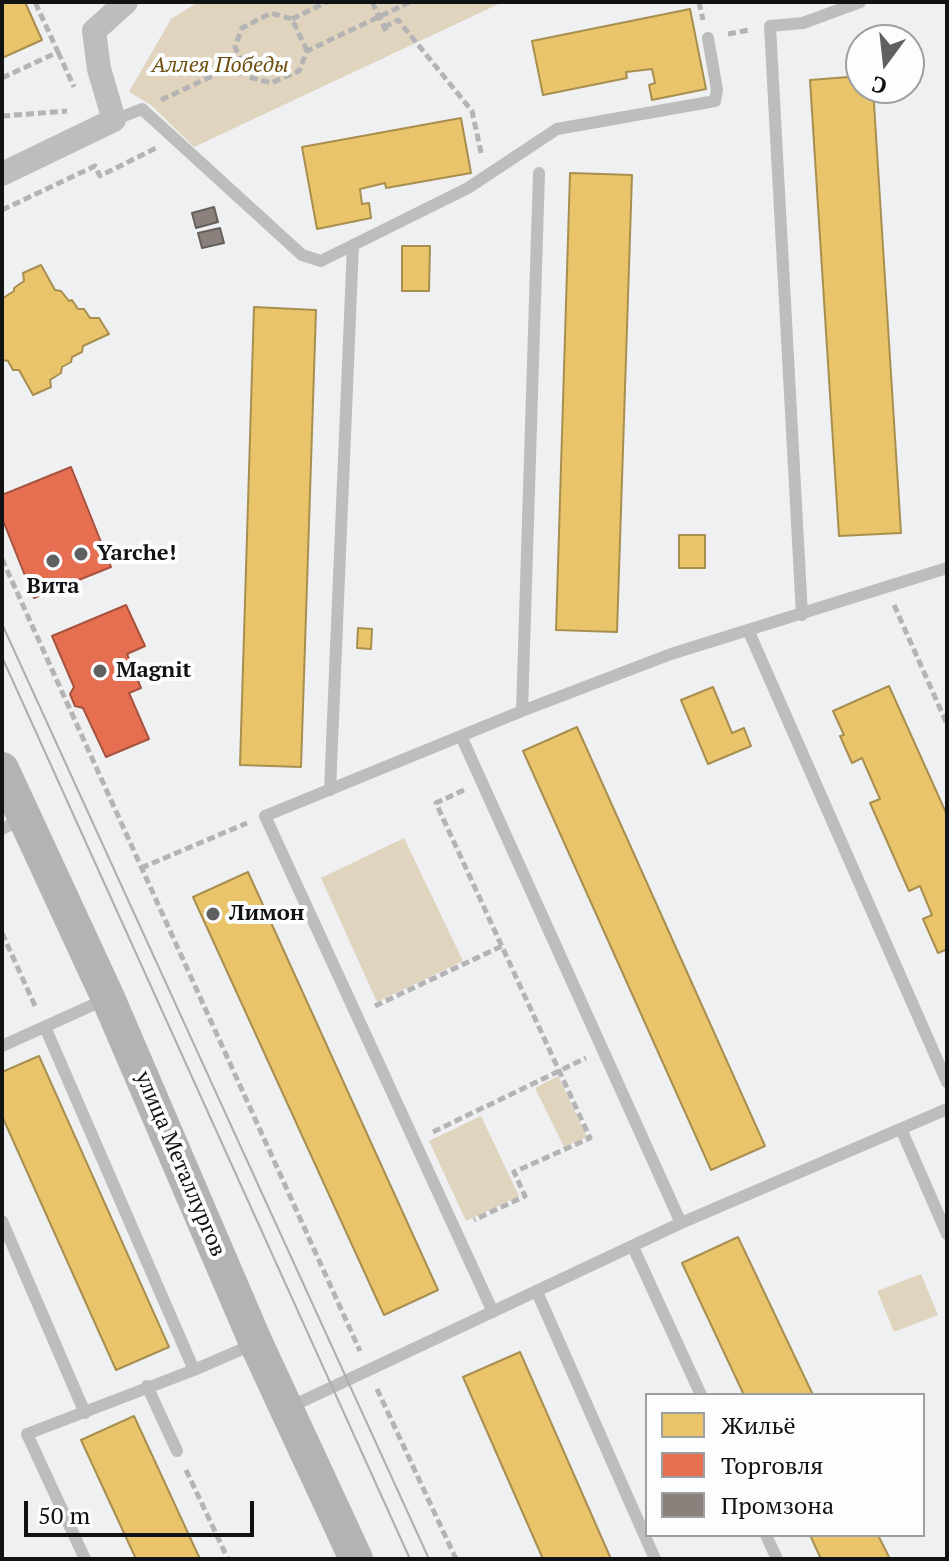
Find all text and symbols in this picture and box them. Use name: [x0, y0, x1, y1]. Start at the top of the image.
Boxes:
north arrow: [845, 24, 925, 104]
park label: Аллея Победы: [151, 53, 289, 79]
text: С: [868, 70, 890, 102]
place label: Yarche!: [97, 541, 176, 567]
marker: Yarche!: [72, 545, 90, 563]
marker: Вита: [44, 552, 62, 570]
place label: Вита: [26, 574, 80, 600]
place label: Magnit: [116, 658, 191, 684]
marker: Magnit: [91, 662, 109, 680]
place label: Лимон: [229, 901, 304, 927]
marker: Лимон: [204, 905, 222, 923]
street label: улица Металлургов: [129, 1067, 231, 1261]
legend: [645, 1393, 925, 1537]
text: Жильё: [721, 1409, 795, 1441]
text: Торговля: [721, 1449, 823, 1481]
scale bar: [28, 1485, 258, 1535]
text: Промзона: [721, 1489, 834, 1521]
text: 50 m: [38, 1499, 90, 1531]

